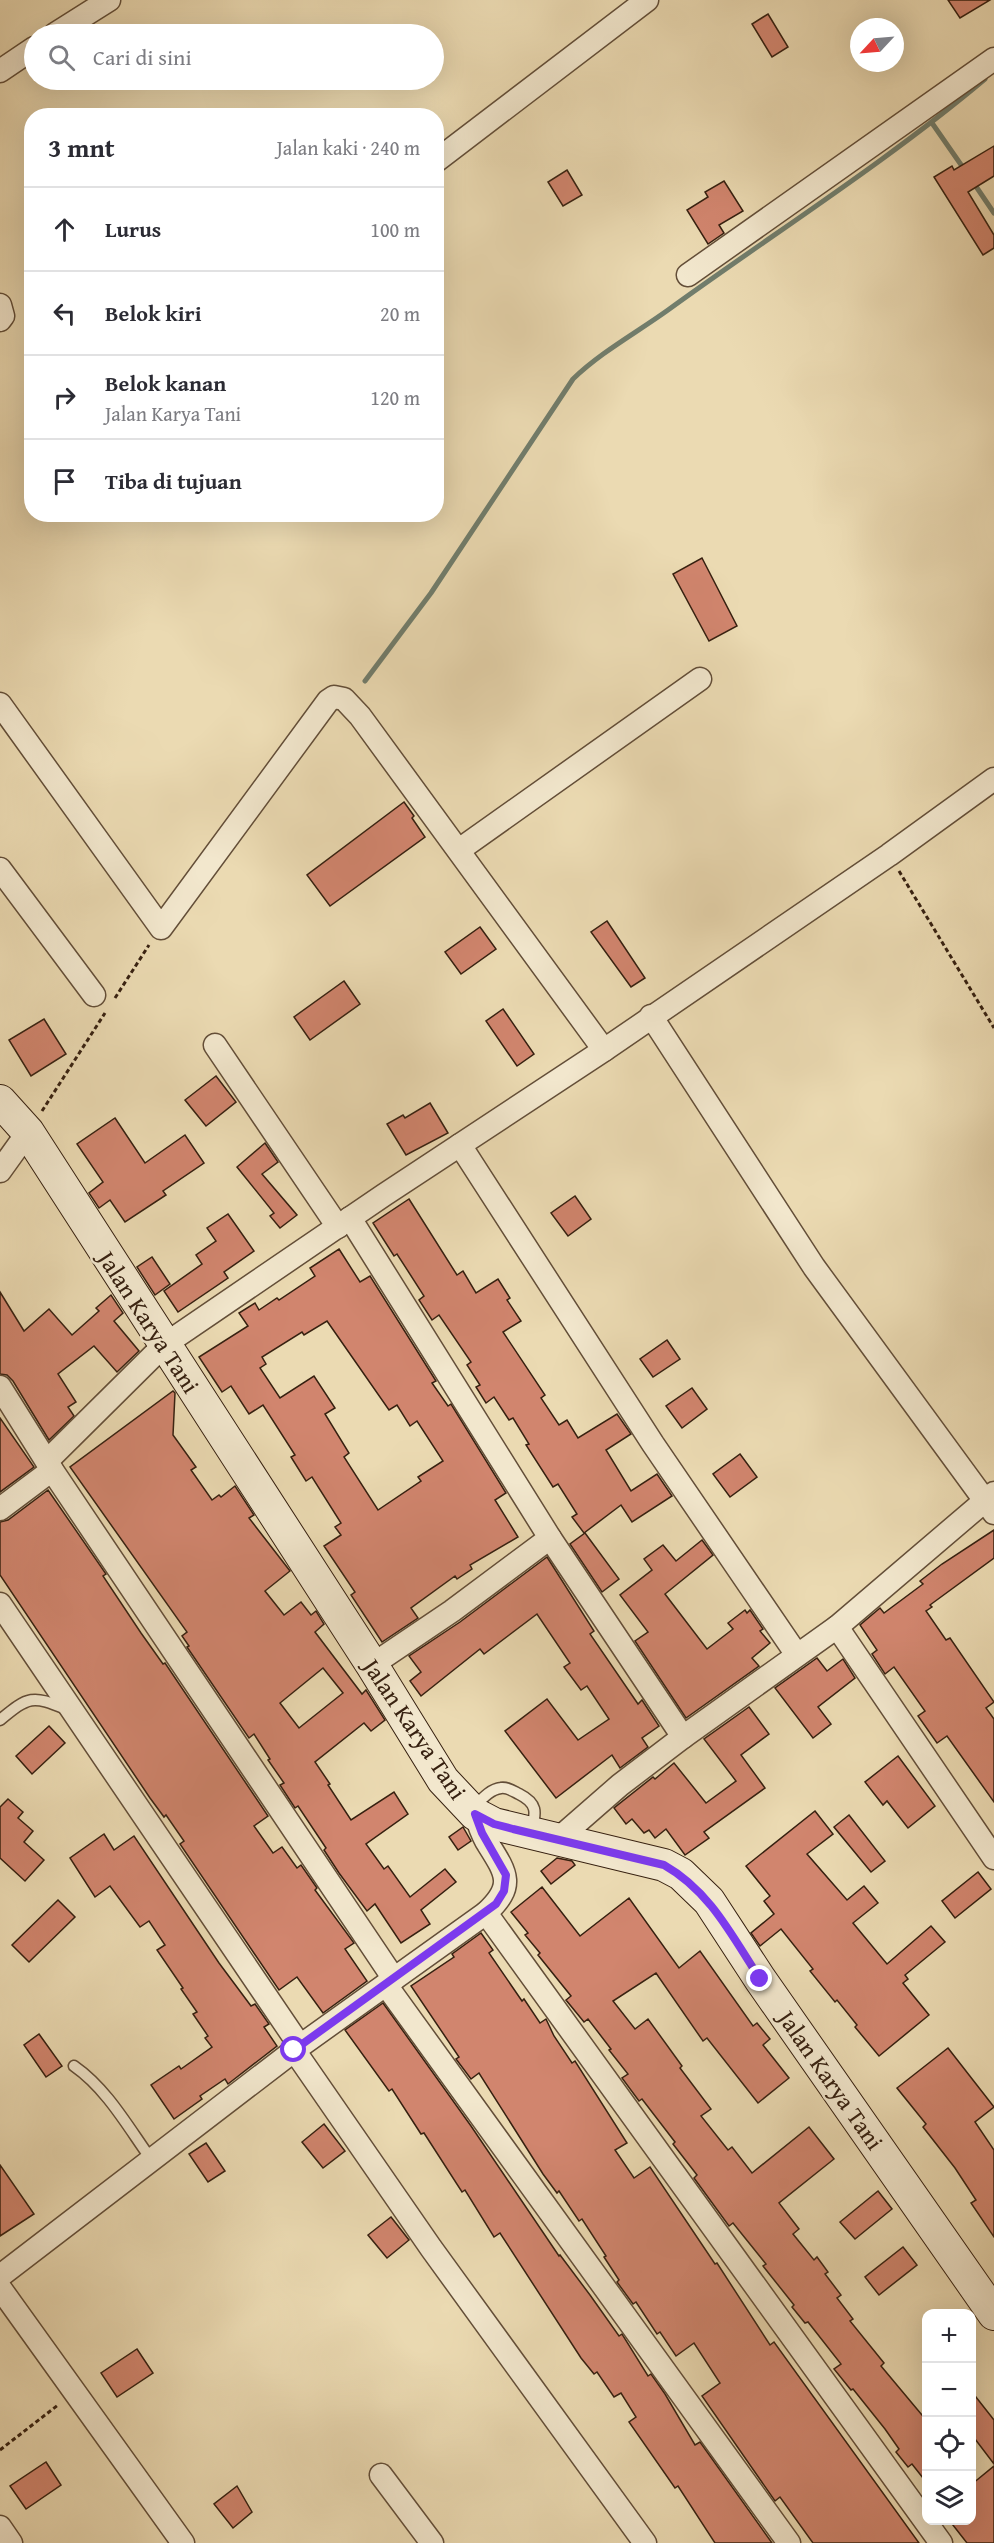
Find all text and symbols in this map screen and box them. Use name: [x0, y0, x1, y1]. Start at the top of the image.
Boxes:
north arrow: [850, 18, 904, 72]
search box: [24, 24, 444, 90]
icon: search: [45, 41, 78, 74]
text: Cari di sini: [93, 41, 192, 73]
text: 3 mnt: [48, 128, 115, 167]
text: Jalan kaki · 240 m: [276, 133, 420, 162]
icon: ahead: [48, 213, 81, 246]
text: Lurus: [105, 213, 161, 245]
text: 100 m: [370, 215, 420, 244]
icon: left: [48, 297, 81, 330]
text: Belok kiri: [105, 297, 202, 329]
text: 20 m: [380, 299, 420, 328]
text: Belok kanan: [105, 367, 226, 399]
icon: right: [48, 381, 81, 414]
text: 120 m: [370, 383, 420, 412]
text: Jalan Karya Tani: [105, 399, 241, 428]
icon: arrive: [48, 465, 81, 498]
text: Tiba di tujuan: [105, 465, 242, 497]
street label: Jalan Karya Tani: [88, 1241, 208, 1400]
street label: Jalan Karya Tani: [353, 1649, 475, 1807]
route end: [746, 1965, 772, 1991]
street label: Jalan Karya Tani: [768, 2001, 892, 2157]
route start: [280, 2036, 306, 2062]
map controls: [922, 2309, 976, 2525]
button: +: [922, 2309, 976, 2363]
button: −: [922, 2363, 976, 2417]
button: locate: [922, 2417, 976, 2471]
button: layers: [922, 2471, 976, 2525]

